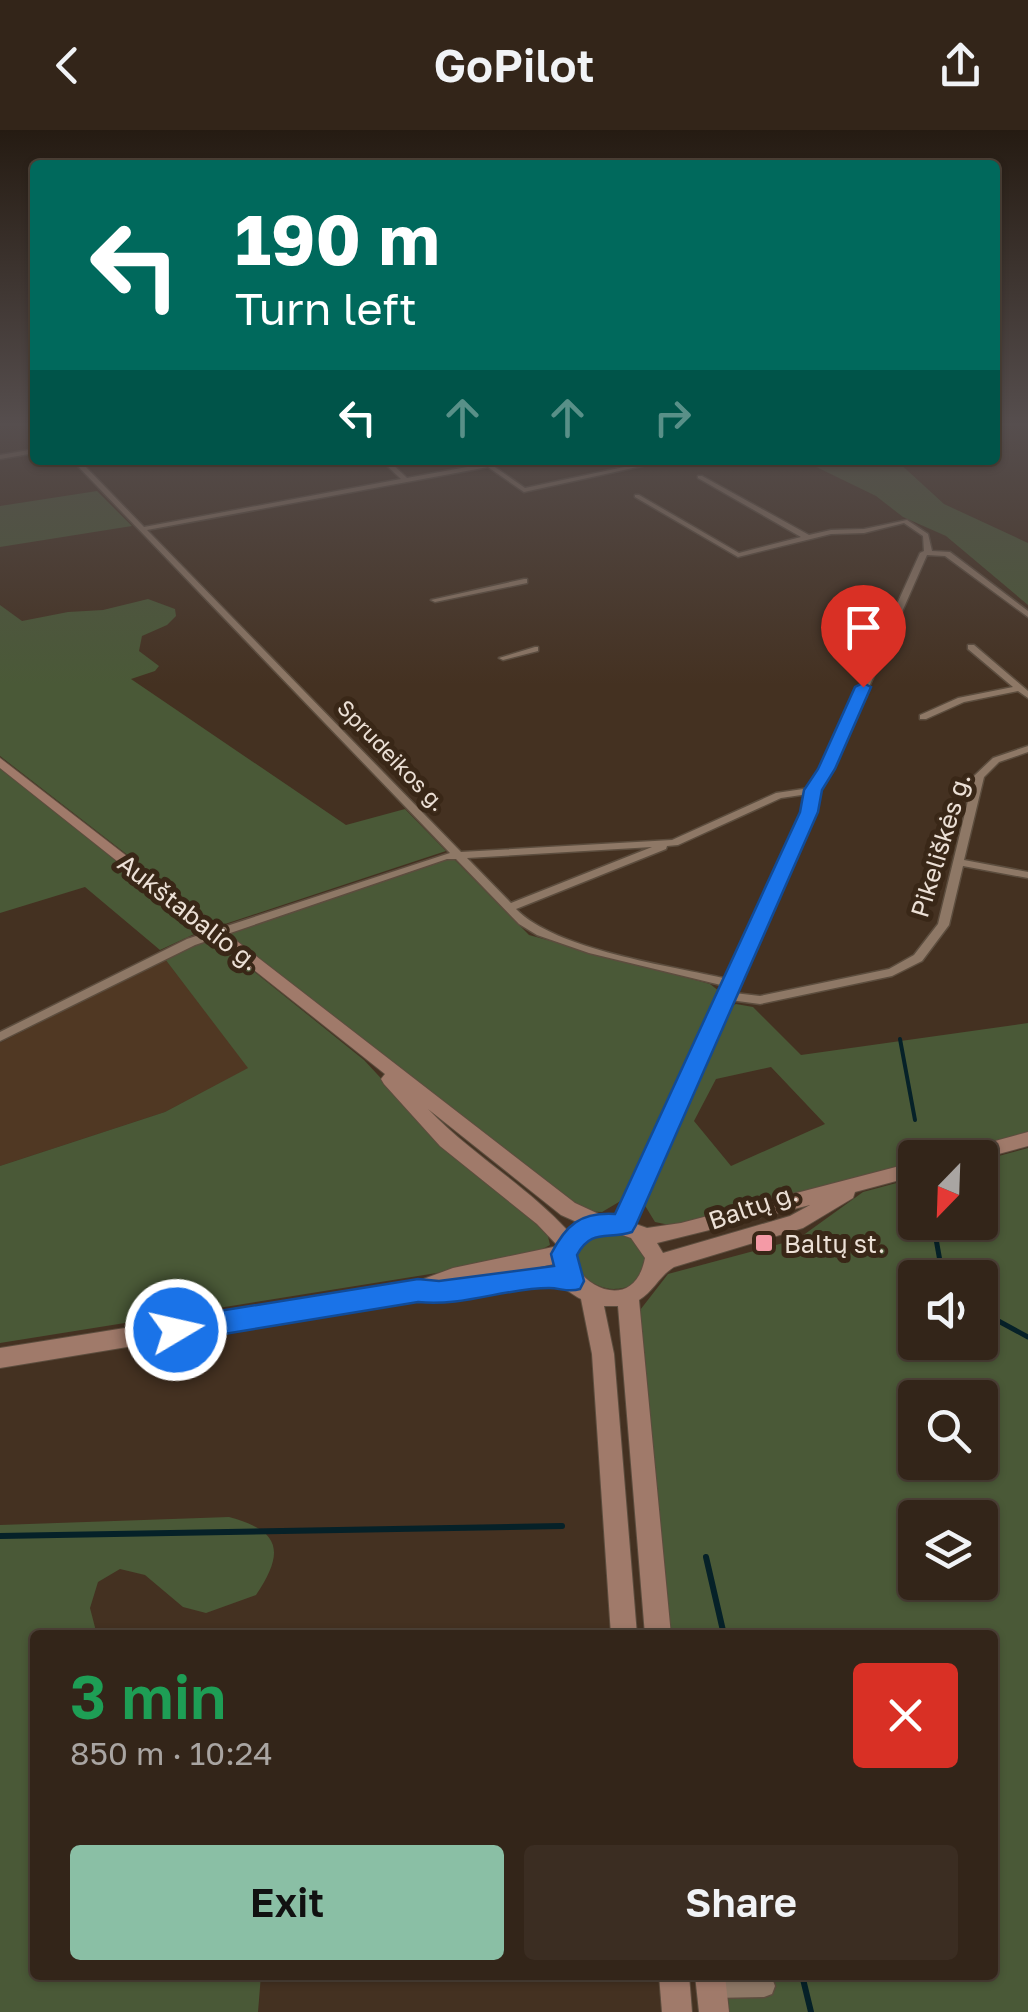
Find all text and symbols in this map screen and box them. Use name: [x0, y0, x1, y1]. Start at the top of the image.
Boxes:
icon: back: [40, 38, 95, 93]
text: GoPilot: [433, 38, 595, 92]
icon: share: [933, 38, 988, 93]
text: 190 m: [235, 196, 440, 280]
icon: left: [70, 200, 200, 330]
text: Turn left: [235, 281, 417, 335]
icon: left: [330, 390, 385, 445]
icon: ahead: [435, 390, 490, 445]
icon: ahead: [540, 390, 595, 445]
icon: right: [645, 390, 700, 445]
pin: [821, 585, 906, 688]
icon: arrive: [836, 600, 891, 655]
street label: Sprudeikos g.: [332, 694, 452, 816]
street label: Pikeliškės g.: [903, 769, 977, 921]
street label: Aukštabalio g.: [112, 847, 266, 977]
north arrow: [898, 1140, 998, 1240]
map controls: [898, 1140, 998, 1600]
street label: Baltų g.: [704, 1176, 802, 1236]
place label: Baltų st.: [784, 1228, 885, 1259]
marker: Baltų st.: [753, 1232, 775, 1254]
button: sound: [898, 1260, 998, 1360]
position arrow: [124, 1278, 228, 1382]
button: search: [898, 1380, 998, 1480]
button: layers: [898, 1500, 998, 1600]
text: 3 min: [70, 1660, 226, 1732]
button: close: [853, 1663, 958, 1768]
text: 850 m · 10:24: [70, 1734, 273, 1772]
button: Exit: [70, 1845, 504, 1960]
button: Share: [524, 1845, 958, 1960]

